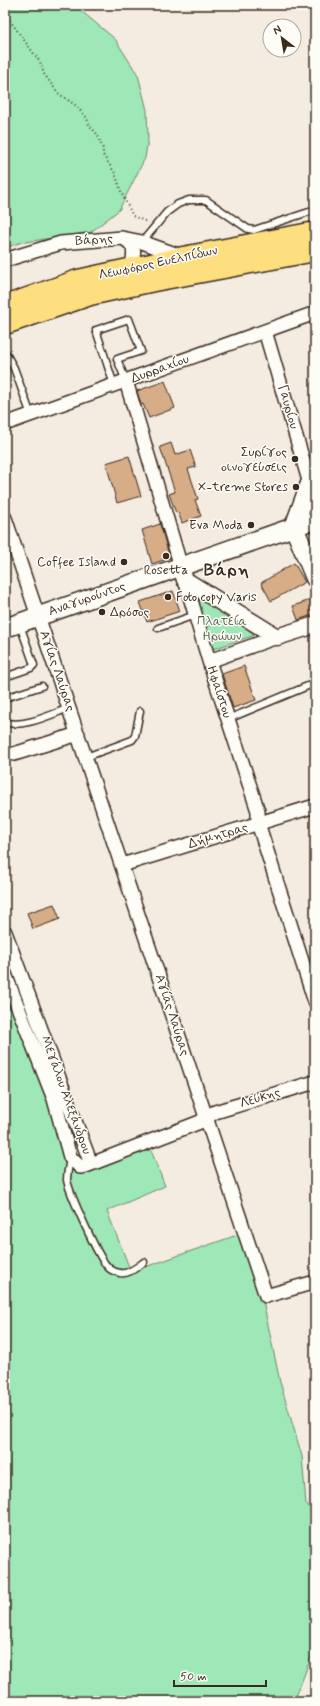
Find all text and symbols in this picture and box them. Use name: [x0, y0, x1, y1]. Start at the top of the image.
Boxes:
north arrow: [262, 18, 302, 58]
text: N: [271, 22, 284, 38]
street label: Βάρης: [75, 230, 114, 250]
street label: Λεωφόρος Ευελπίδων: [97, 242, 219, 284]
street label: Δυρραχίου: [129, 351, 192, 387]
street label: Γαυρίου: [274, 383, 302, 431]
place label: Συρίγος οινογεύσεις: [221, 444, 287, 476]
marker: Συρίγος οινογεύσεις: [290, 454, 300, 464]
place label: X-treme Stores: [198, 479, 288, 496]
marker: X-treme Stores: [291, 482, 301, 492]
place label: Eva Moda: [189, 517, 243, 534]
marker: Eva Moda: [246, 520, 256, 530]
marker: Rosetta: [161, 551, 171, 561]
place label: Coffee Island: [37, 554, 116, 571]
marker: Coffee Island: [119, 557, 129, 567]
district label: Βάρη: [204, 559, 250, 581]
place label: Rosetta: [144, 562, 189, 579]
street label: Αναγυρούντος: [46, 578, 128, 620]
place label: Foto copy Varis: [176, 589, 257, 606]
marker: Foto copy Varis: [163, 592, 173, 602]
place label: Δρόσος: [110, 604, 150, 621]
marker: Δρόσος: [97, 607, 107, 617]
park label: Πλατεία Ηρώων: [197, 613, 247, 645]
street label: Αγίας Λαύρας: [35, 628, 79, 714]
street label: Ηφαίστου: [203, 664, 235, 721]
street label: Δήμητρας: [186, 819, 250, 853]
street label: Αγίας Λαύρας: [151, 972, 193, 1058]
street label: Μεγάλου Αλεξάνδρου: [37, 1033, 95, 1157]
street label: Λεύκης: [238, 1084, 283, 1112]
scale bar: [174, 1662, 266, 1688]
text: 50 m: [180, 1669, 207, 1685]

